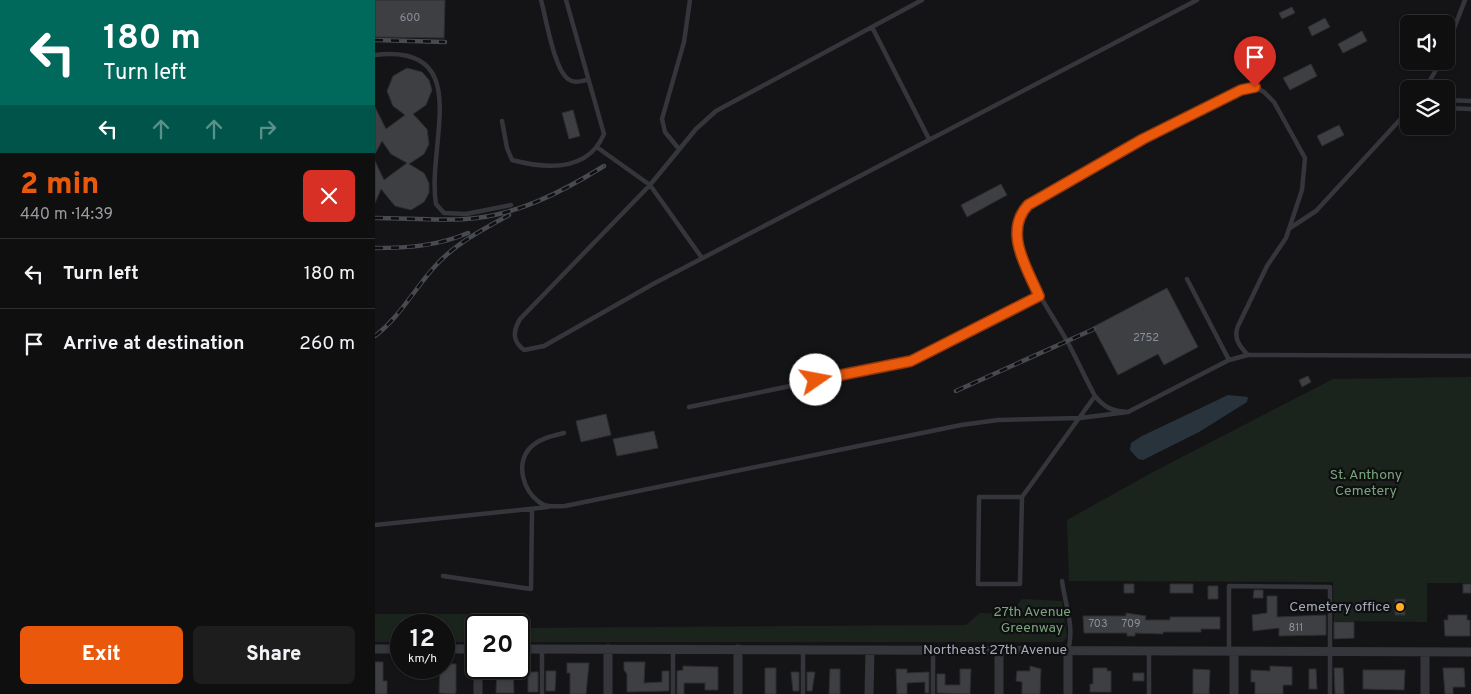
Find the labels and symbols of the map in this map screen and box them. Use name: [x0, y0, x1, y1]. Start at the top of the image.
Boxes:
house number: 600: [400, 11, 420, 25]
pin: [1234, 36, 1276, 87]
house number: 2752: [1133, 331, 1159, 345]
position arrow: [789, 353, 841, 405]
park label: St. Anthony Cemetery: [1330, 467, 1402, 500]
place label: Cemetery office: [1289, 599, 1390, 616]
marker: Cemetery office: [1394, 601, 1406, 613]
park label: 27th Avenue Greenway: [993, 604, 1071, 637]
speed limit sign: 20: [465, 614, 530, 679]
house number: 703: [1088, 617, 1108, 631]
house number: 709: [1121, 617, 1141, 631]
house number: 811: [1289, 621, 1303, 635]
street label: Northeast 27th Avenue: [923, 642, 1067, 659]

